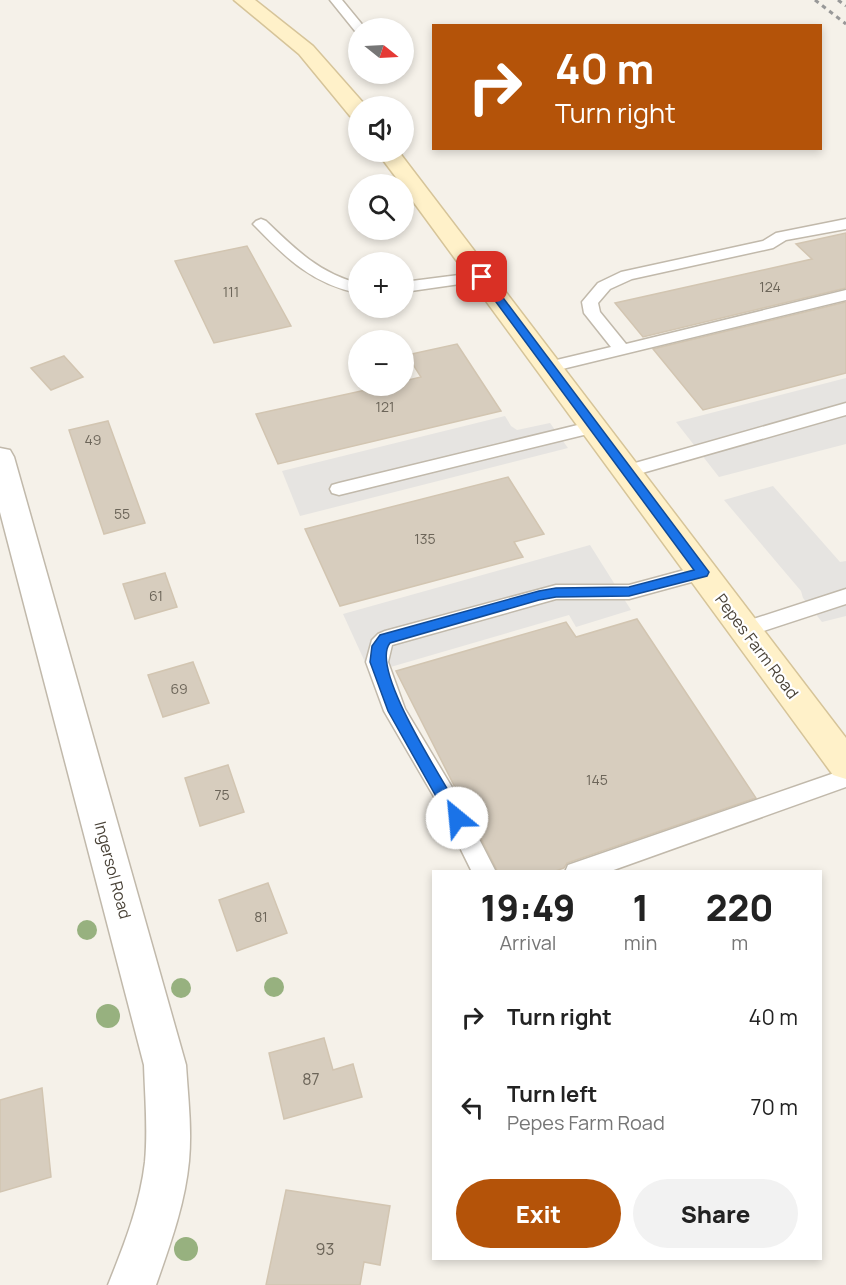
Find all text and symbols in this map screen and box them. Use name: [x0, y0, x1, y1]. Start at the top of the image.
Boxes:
north arrow: [348, 18, 414, 84]
map controls: [348, 18, 414, 396]
text: 40 m: [555, 39, 654, 97]
icon: right: [456, 48, 534, 126]
text: Turn right: [555, 94, 676, 131]
button: sound: [348, 96, 414, 162]
button: search: [348, 174, 414, 240]
pin: [456, 251, 507, 302]
button: +: [348, 252, 414, 318]
icon: arrive: [465, 260, 498, 293]
house number: 124: [759, 277, 781, 296]
house number: 111: [223, 282, 239, 301]
button: −: [348, 330, 414, 396]
house number: 121: [376, 397, 394, 416]
house number: 49: [85, 430, 101, 449]
house number: 55: [114, 504, 130, 523]
house number: 135: [414, 529, 436, 548]
house number: 61: [149, 586, 163, 605]
street label: Pepes Farm Road: [710, 589, 804, 703]
house number: 69: [170, 679, 188, 698]
house number: 145: [586, 770, 608, 789]
house number: 75: [214, 785, 230, 804]
position arrow: [425, 786, 489, 850]
street label: Ingersol Road: [89, 819, 137, 921]
text: 19:49: [480, 883, 575, 932]
text: 1: [632, 883, 649, 932]
text: 220: [706, 883, 774, 932]
house number: 81: [254, 907, 268, 926]
text: Arrival: [499, 929, 556, 956]
text: min: [624, 929, 657, 956]
text: m: [731, 929, 748, 956]
icon: right: [456, 1001, 489, 1034]
text: Turn right: [507, 1002, 612, 1032]
text: 40 m: [749, 1002, 798, 1032]
house number: 87: [302, 1068, 320, 1090]
text: Turn left: [507, 1079, 597, 1109]
icon: left: [456, 1091, 489, 1124]
text: 70 m: [750, 1092, 798, 1122]
text: Pepes Farm Road: [507, 1109, 665, 1136]
button: Exit: [456, 1179, 621, 1248]
button: Share: [633, 1179, 798, 1248]
house number: 93: [316, 1238, 334, 1260]

